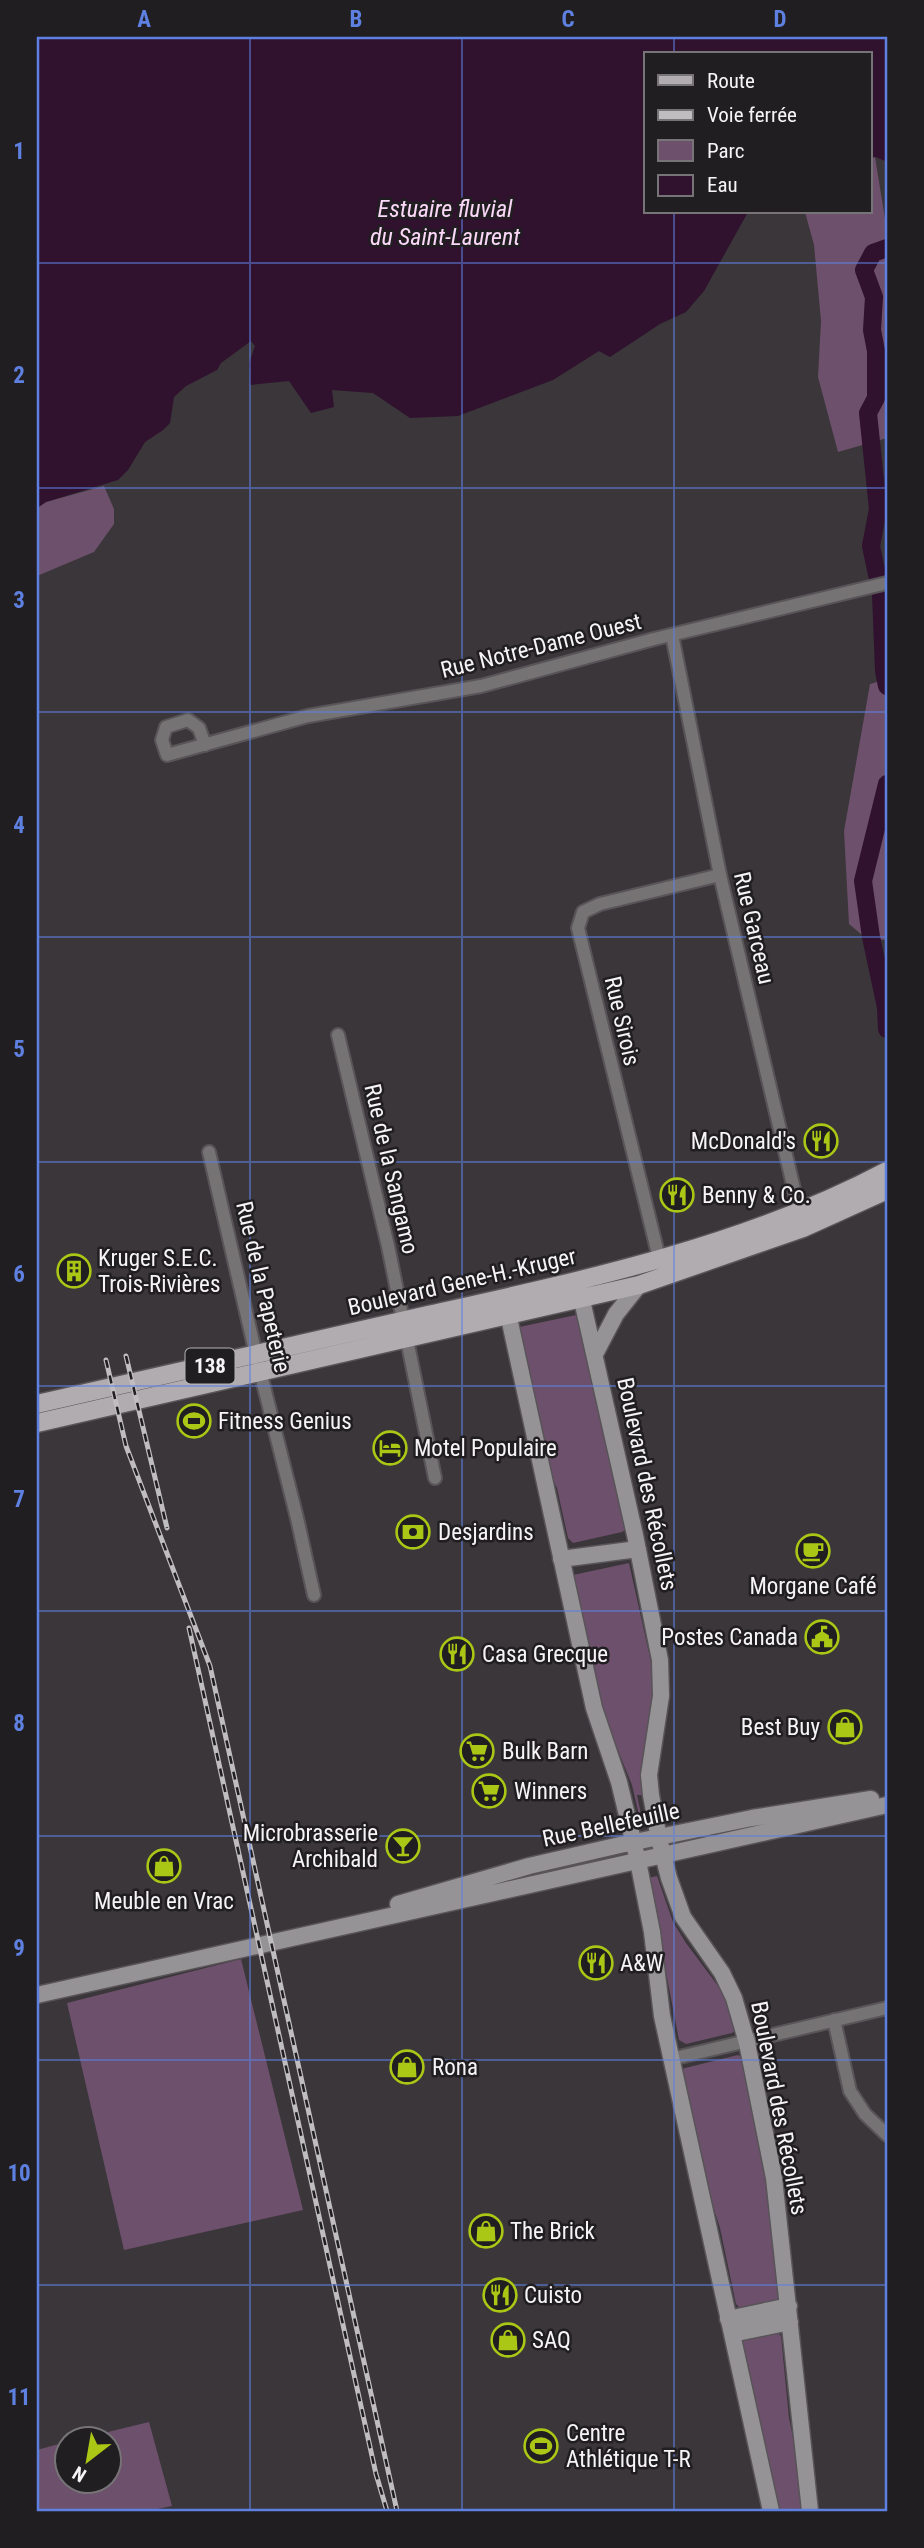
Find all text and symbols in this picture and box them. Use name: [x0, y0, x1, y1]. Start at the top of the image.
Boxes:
text: A: [137, 6, 151, 33]
text: B: [350, 6, 362, 33]
text: C: [561, 6, 575, 33]
text: D: [774, 6, 787, 33]
legend: [644, 52, 872, 214]
text: Route: [707, 69, 755, 93]
text: Voie ferrée: [707, 103, 797, 127]
text: 1: [13, 138, 25, 165]
text: Parc: [707, 139, 745, 163]
text: Eau: [707, 173, 738, 197]
water label: Estuaire fluvial du Saint-Laurent: [370, 195, 520, 251]
text: 2: [13, 362, 25, 389]
text: 3: [13, 587, 25, 614]
street label: Rue Notre-Dame Ouest: [438, 608, 644, 684]
text: 4: [13, 812, 25, 839]
street label: Rue Garceau: [728, 869, 780, 987]
street label: Rue Sirois: [599, 974, 645, 1068]
text: 5: [13, 1036, 25, 1063]
street label: Rue de la Sangamo: [358, 1081, 424, 1257]
restaurant icon: McDonald's: [802, 1122, 840, 1160]
place label: McDonald's: [691, 1128, 796, 1155]
restaurant icon: Benny & Co.: [658, 1176, 696, 1214]
place label: Benny & Co.: [702, 1182, 811, 1209]
street label: Rue de la Papeterie: [230, 1199, 296, 1375]
street label: Boulevard Gene-H.-Kruger: [345, 1243, 579, 1321]
place label: Kruger S.E.C. Trois-Rivières: [98, 1245, 220, 1298]
building icon: Kruger S.E.C. Trois-Rivières: [55, 1252, 93, 1290]
text: 6: [13, 1261, 25, 1288]
road number: 138: [186, 1348, 234, 1384]
street label: Boulevard des Récollets: [611, 1375, 683, 1593]
sports icon: Fitness Genius: [175, 1402, 213, 1440]
place label: Fitness Genius: [218, 1408, 352, 1435]
hotel icon: Motel Populaire: [371, 1429, 409, 1467]
place label: Motel Populaire: [414, 1435, 557, 1462]
text: 7: [13, 1486, 25, 1513]
bank icon: Desjardins: [394, 1513, 432, 1551]
place label: Desjardins: [438, 1519, 534, 1546]
cafe icon: Morgane Café: [794, 1532, 832, 1570]
place label: Morgane Café: [749, 1573, 877, 1600]
public building icon: Postes Canada: [803, 1618, 841, 1656]
place label: Postes Canada: [661, 1624, 798, 1651]
restaurant icon: Casa Grecque: [438, 1635, 476, 1673]
place label: Casa Grecque: [482, 1641, 608, 1668]
shop icon: Best Buy: [826, 1708, 864, 1746]
text: 8: [13, 1710, 25, 1737]
place label: Best Buy: [741, 1714, 820, 1741]
supermarket icon: Bulk Barn: [458, 1732, 496, 1770]
place label: Bulk Barn: [502, 1738, 588, 1765]
supermarket icon: Winners: [470, 1772, 508, 1810]
place label: Winners: [514, 1778, 587, 1805]
street label: Rue Bellefeuille: [540, 1797, 682, 1853]
place label: Microbrasserie Archibald: [243, 1820, 378, 1873]
bar icon: Microbrasserie Archibald: [384, 1827, 422, 1865]
shop icon: Meuble en Vrac: [145, 1847, 183, 1885]
place label: Meuble en Vrac: [94, 1888, 234, 1915]
text: 9: [13, 1935, 25, 1962]
restaurant icon: A&W: [577, 1944, 615, 1982]
place label: A&W: [620, 1950, 663, 1977]
street label: Boulevard des Récollets: [745, 1999, 813, 2217]
shop icon: Rona: [388, 2048, 426, 2086]
place label: Rona: [432, 2054, 478, 2081]
text: 10: [7, 2160, 31, 2187]
shop icon: The Brick: [467, 2212, 505, 2250]
place label: The Brick: [510, 2218, 596, 2245]
restaurant icon: Cuisto: [481, 2276, 519, 2314]
place label: Cuisto: [524, 2282, 582, 2309]
shop icon: SAQ: [489, 2321, 527, 2359]
place label: SAQ: [532, 2327, 571, 2354]
text: 11: [7, 2384, 31, 2411]
place label: Centre Athlétique T-R: [566, 2420, 691, 2473]
north arrow: [52, 2426, 122, 2496]
sports icon: Centre Athlétique T-R: [522, 2427, 560, 2465]
text: N: [69, 2461, 90, 2487]

